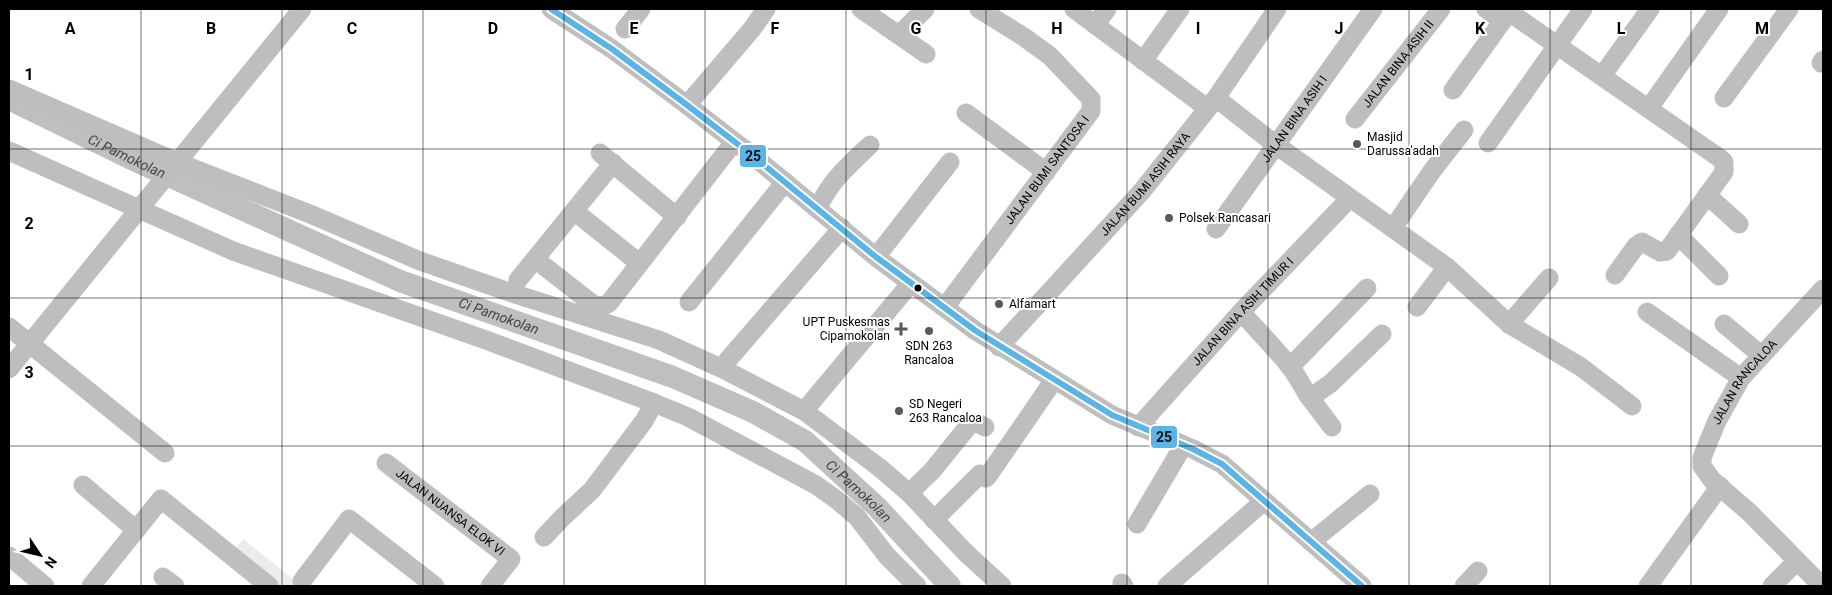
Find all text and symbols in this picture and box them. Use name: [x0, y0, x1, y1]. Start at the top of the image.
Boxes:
street label: JALAN BINA ASIH II: [1360, 17, 1437, 110]
text: A: [65, 19, 76, 38]
text: B: [206, 19, 216, 38]
text: C: [347, 19, 357, 38]
text: D: [488, 19, 498, 38]
text: E: [630, 19, 639, 38]
text: F: [771, 19, 780, 38]
text: G: [911, 19, 922, 38]
text: H: [1051, 19, 1063, 38]
text: I: [1196, 19, 1200, 38]
text: J: [1335, 19, 1343, 38]
text: K: [1475, 19, 1486, 38]
text: L: [1617, 19, 1626, 38]
text: M: [1755, 19, 1769, 38]
text: 1: [24, 65, 34, 84]
street label: JALAN BINA ASIH I: [1259, 73, 1330, 165]
street label: JALAN BUMI SANTOSA I: [1002, 113, 1092, 227]
street label: JALAN BUMI ASIH RAYA: [1097, 129, 1193, 239]
place label: Masjid Darussa'adah: [1367, 130, 1439, 158]
water label: Ci Pamokolan: [85, 131, 168, 181]
marker: Masjid Darussa'adah: [1351, 138, 1363, 150]
line badge: 25: [739, 144, 767, 168]
text: 25: [745, 148, 761, 164]
place label: Polsek Rancasari: [1179, 211, 1271, 225]
marker: Polsek Rancasari: [1163, 212, 1175, 224]
text: 2: [24, 214, 34, 233]
street label: JALAN BINA ASIH TIMUR I: [1189, 255, 1296, 369]
unlabelled marker: [913, 283, 923, 293]
water label: Ci Pamokolan: [456, 294, 541, 337]
place label: Alfamart: [1009, 297, 1056, 311]
marker: Alfamart: [993, 298, 1005, 310]
place label: UPT Puskesmas Cipamokolan: [803, 315, 890, 343]
marker: UPT Puskesmas Cipamokolan: [894, 322, 908, 336]
marker: SDN 263 Rancaloa: [923, 325, 935, 337]
street label: JALAN RANCALOA: [1709, 337, 1780, 427]
place label: SDN 263 Rancaloa: [904, 339, 954, 367]
text: 3: [24, 363, 34, 382]
place label: SD Negeri 263 Rancaloa: [909, 397, 982, 425]
marker: SD Negeri 263 Rancaloa: [893, 405, 905, 417]
line badge: 25: [1150, 425, 1178, 449]
text: 25: [1156, 429, 1172, 445]
water label: Ci Pamokolan: [823, 456, 895, 525]
street label: JALAN NUANSA ELOK VI: [393, 466, 507, 559]
north arrow: [15, 530, 65, 580]
text: N: [41, 554, 60, 571]

